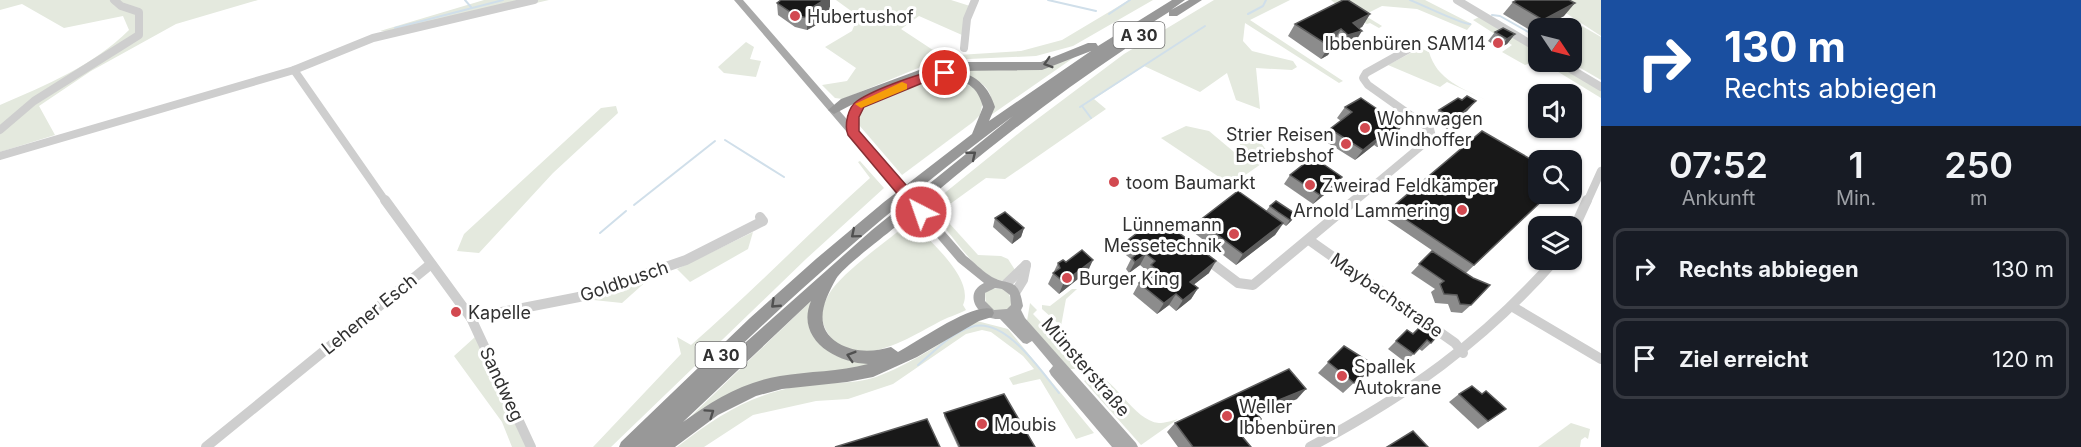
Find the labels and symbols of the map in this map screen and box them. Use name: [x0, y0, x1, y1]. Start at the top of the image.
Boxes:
place label: Hubertushof: [807, 6, 914, 27]
marker: Hubertushof: [788, 9, 802, 23]
north arrow: [1528, 18, 1582, 72]
road number: A 30: [1114, 22, 1164, 48]
place label: Ibbenbüren SAM14: [1324, 33, 1486, 54]
marker: Ibbenbüren SAM14: [1491, 36, 1505, 50]
pin: [919, 47, 970, 98]
one-way arrow: [1043, 56, 1054, 68]
place label: Wohnwagen Windhoffer: [1377, 108, 1483, 150]
marker: Wohnwagen Windhoffer: [1358, 121, 1372, 135]
place label: Strier Reisen Betriebshof: [1226, 124, 1334, 166]
marker: Strier Reisen Betriebshof: [1339, 137, 1353, 151]
one-way arrow: [966, 152, 977, 163]
place label: toom Baumarkt: [1126, 172, 1255, 193]
marker: toom Baumarkt: [1107, 175, 1121, 189]
place label: Zweirad Feldkämper: [1322, 175, 1496, 196]
marker: Zweirad Feldkämper: [1303, 178, 1317, 192]
position arrow: [889, 180, 953, 244]
place label: Arnold Lammering: [1293, 200, 1450, 221]
marker: Arnold Lammering: [1455, 203, 1469, 217]
place label: Lünnemann Messetechnik: [1104, 214, 1222, 256]
one-way arrow: [851, 226, 862, 237]
marker: Lünnemann Messetechnik: [1227, 227, 1241, 241]
street label: Maybachstraße: [1327, 248, 1447, 342]
street label: Goldbusch: [577, 256, 671, 306]
place label: Burger King: [1079, 268, 1180, 289]
street label: Lehener Esch: [317, 269, 421, 359]
marker: Burger King: [1060, 271, 1074, 285]
one-way arrow: [771, 297, 781, 308]
place label: Kapelle: [468, 302, 531, 323]
marker: Kapelle: [449, 305, 463, 319]
street label: Münsterstraße: [1037, 313, 1135, 421]
road number: A 30: [696, 342, 746, 368]
street label: Sandweg: [476, 344, 528, 424]
one-way arrow: [846, 351, 857, 363]
place label: Spallek Autokrane: [1354, 356, 1441, 398]
marker: Spallek Autokrane: [1335, 369, 1349, 383]
place label: Weller Ibbenbüren: [1239, 396, 1336, 438]
one-way arrow: [703, 409, 714, 420]
marker: Weller Ibbenbüren: [1220, 409, 1234, 423]
place label: Moubis: [994, 414, 1057, 435]
marker: Moubis: [975, 417, 989, 431]

